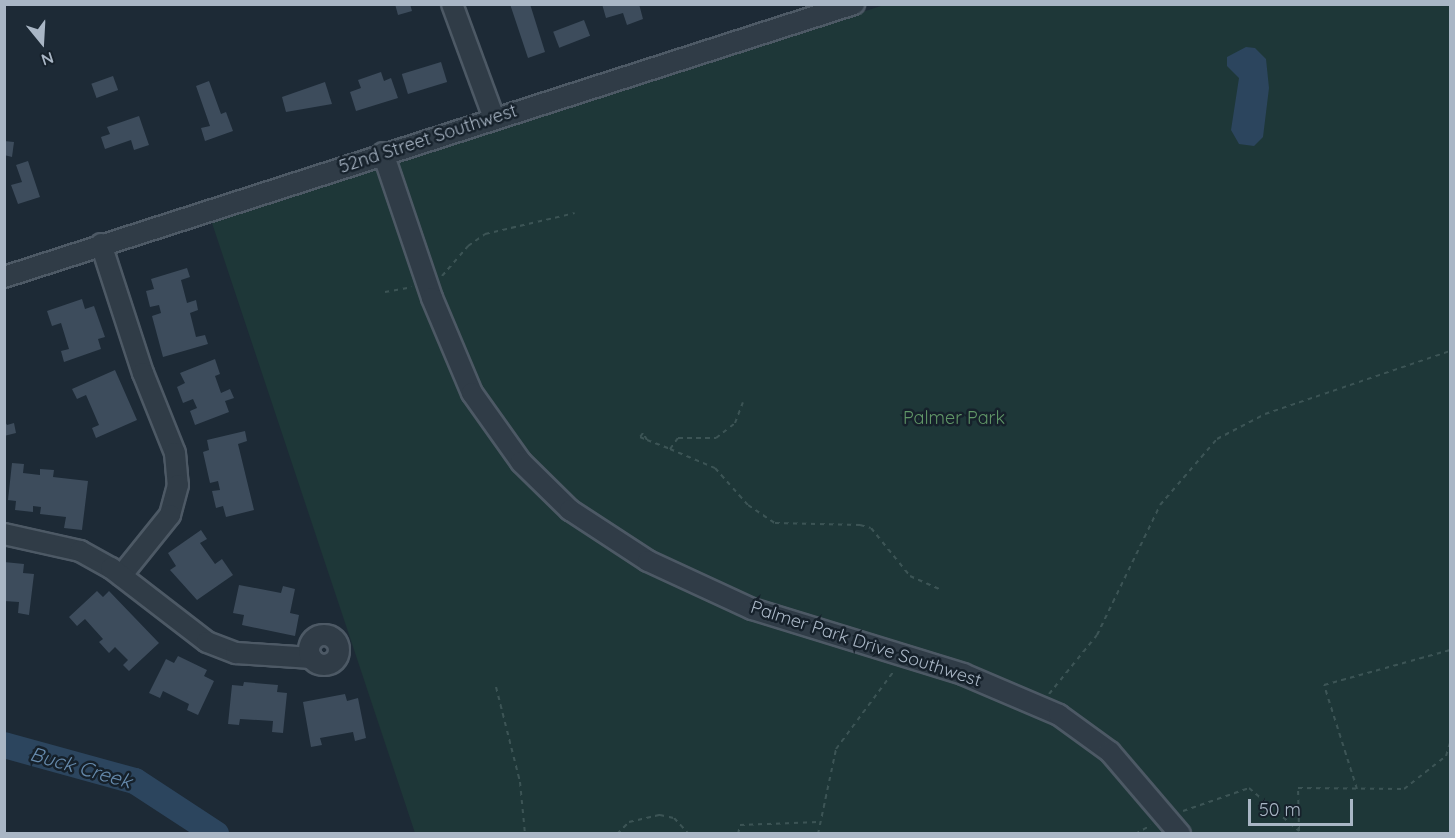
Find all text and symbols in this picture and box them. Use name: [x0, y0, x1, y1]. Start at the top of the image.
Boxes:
north arrow: [12, 12, 72, 72]
text: N: [39, 48, 56, 70]
street label: 52nd Street Southwest: [336, 100, 520, 178]
park label: Palmer Park: [903, 407, 1005, 429]
street label: Palmer Park Drive Southwest: [748, 596, 984, 692]
water label: Buck Creek: [27, 741, 135, 793]
scale bar: [1251, 787, 1356, 825]
text: 50 m: [1259, 798, 1301, 821]

